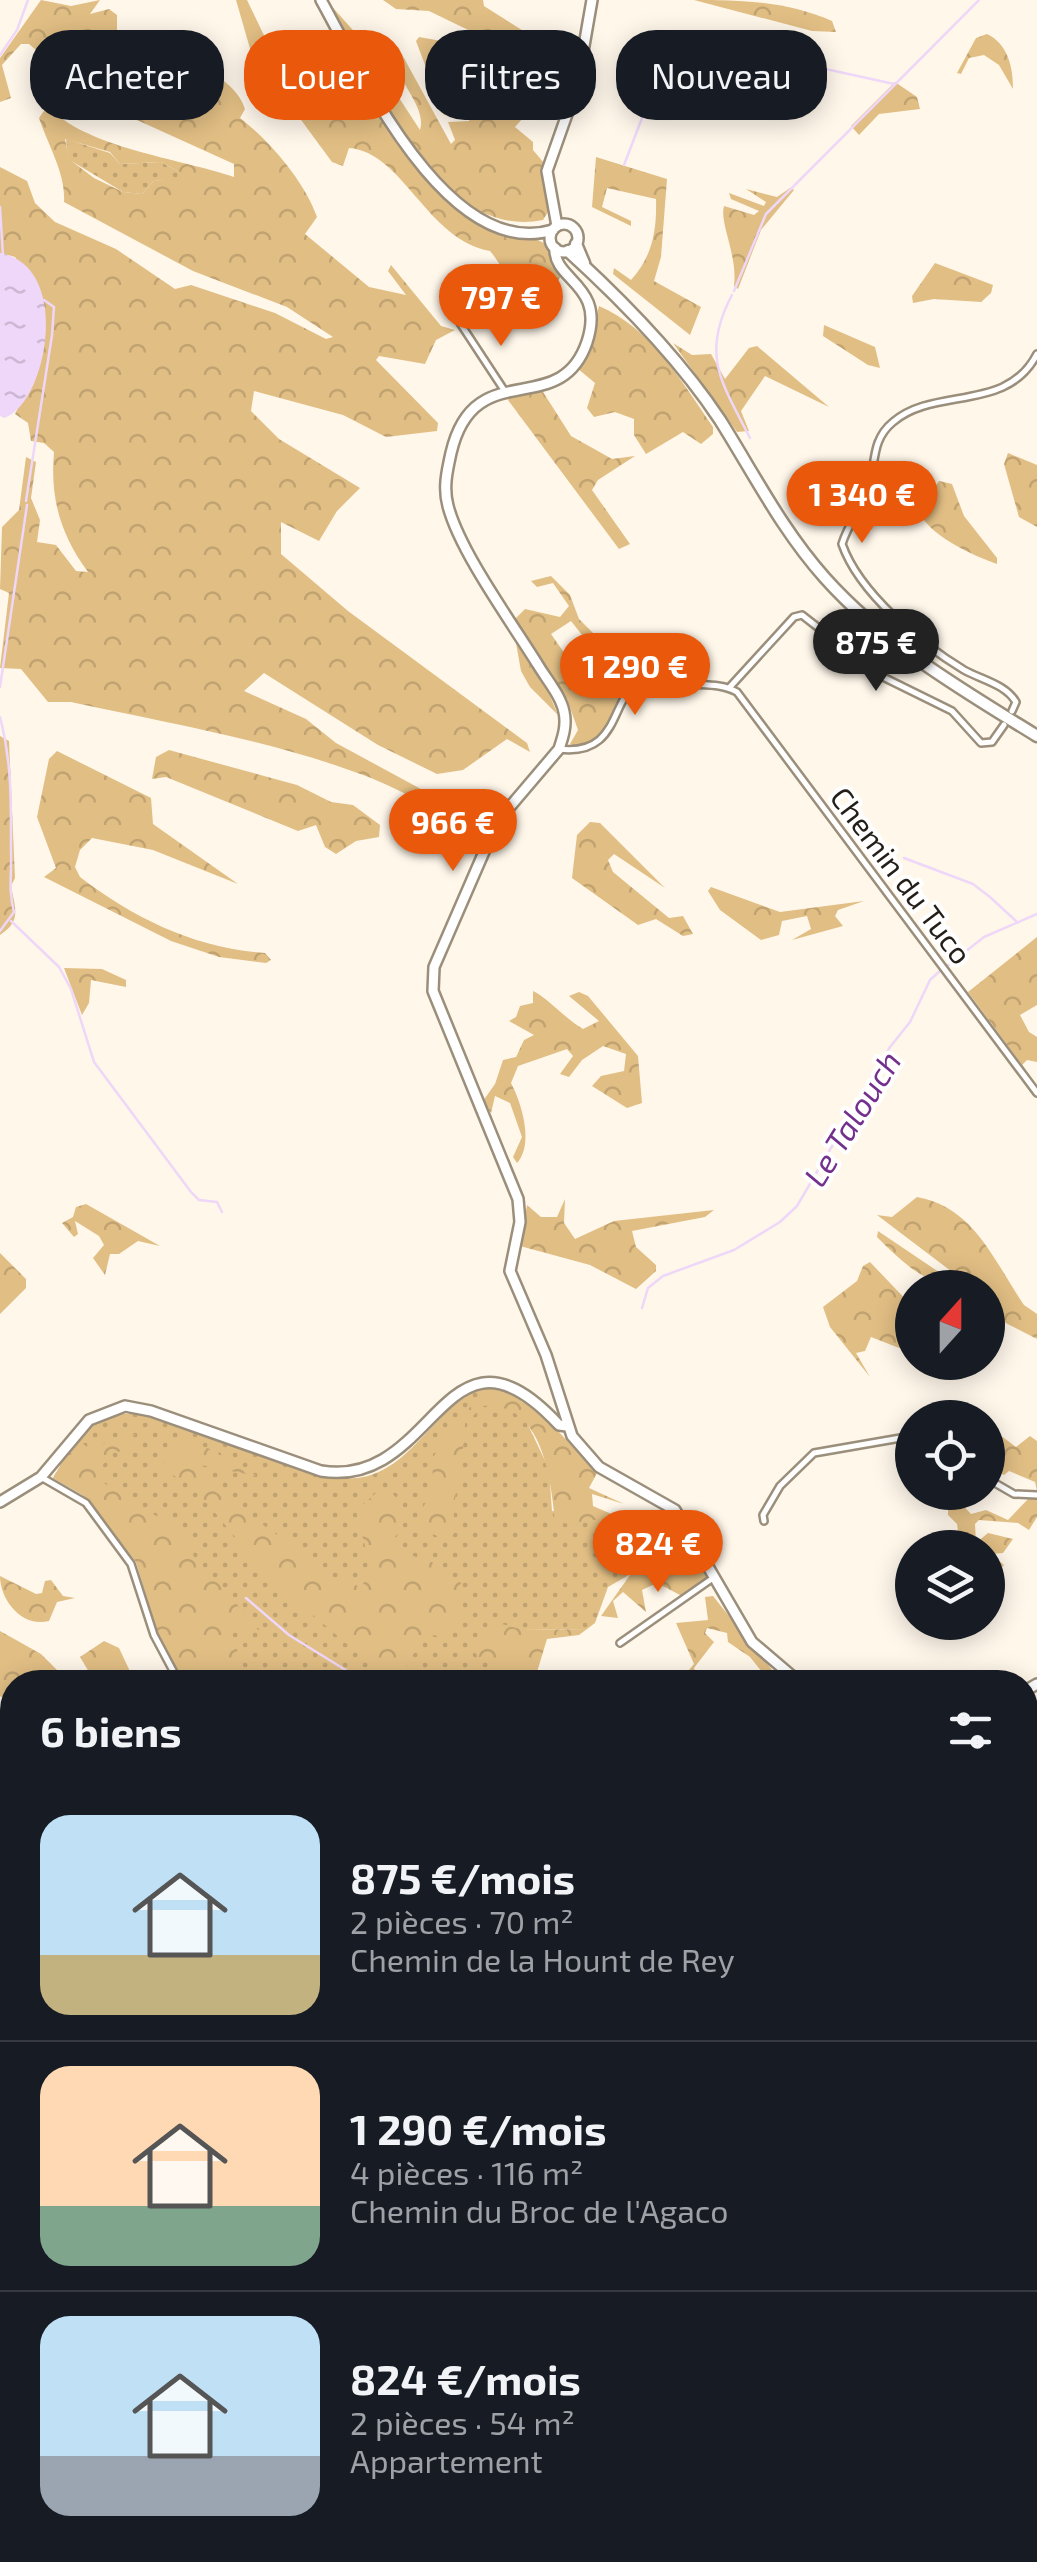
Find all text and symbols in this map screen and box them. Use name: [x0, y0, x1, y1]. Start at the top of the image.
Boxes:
chip: Acheter: [30, 30, 224, 120]
chip: Louer: [244, 30, 405, 120]
chip: Filtres: [425, 30, 596, 120]
chip: Nouveau: [616, 30, 827, 120]
pin: 797 €: [431, 264, 571, 349]
text: 797 €: [461, 277, 541, 315]
pin: 1 340 €: [770, 461, 954, 546]
text: 1 340 €: [809, 474, 915, 512]
pin: 875 €: [806, 609, 946, 694]
text: 875 €: [835, 622, 917, 660]
pin: 1 290 €: [543, 633, 727, 718]
text: 1 290 €: [582, 646, 688, 684]
street label: Chemin du Tuco: [824, 779, 980, 971]
pin: 966 €: [383, 789, 523, 874]
text: 966 €: [411, 802, 495, 840]
water label: Le Talouch: [794, 1043, 908, 1193]
north arrow: [895, 1270, 1005, 1380]
map controls: [895, 1270, 1005, 1640]
button: locate: [895, 1400, 1005, 1510]
pin: 824 €: [588, 1510, 728, 1595]
text: 824 €: [615, 1523, 701, 1561]
button: layers: [895, 1530, 1005, 1640]
icon: filters: [943, 1703, 998, 1758]
text: 6 biens: [40, 1705, 182, 1755]
text: 875 €/mois: [350, 1852, 575, 1902]
icon: home: [120, 1855, 240, 1975]
text: 2 pièces · 70 m²: [350, 1902, 574, 1940]
text: Chemin de la Hount de Rey: [350, 1940, 735, 1978]
text: 1 290 €/mois: [350, 2103, 606, 2153]
icon: home: [120, 2106, 240, 2226]
text: 4 pièces · 116 m²: [350, 2153, 583, 2191]
text: Chemin du Broc de l'Agaco: [350, 2191, 728, 2229]
text: 824 €/mois: [350, 2353, 581, 2403]
icon: home: [120, 2356, 240, 2476]
text: 2 pièces · 54 m²: [350, 2403, 575, 2441]
text: Appartement: [350, 2441, 543, 2479]

